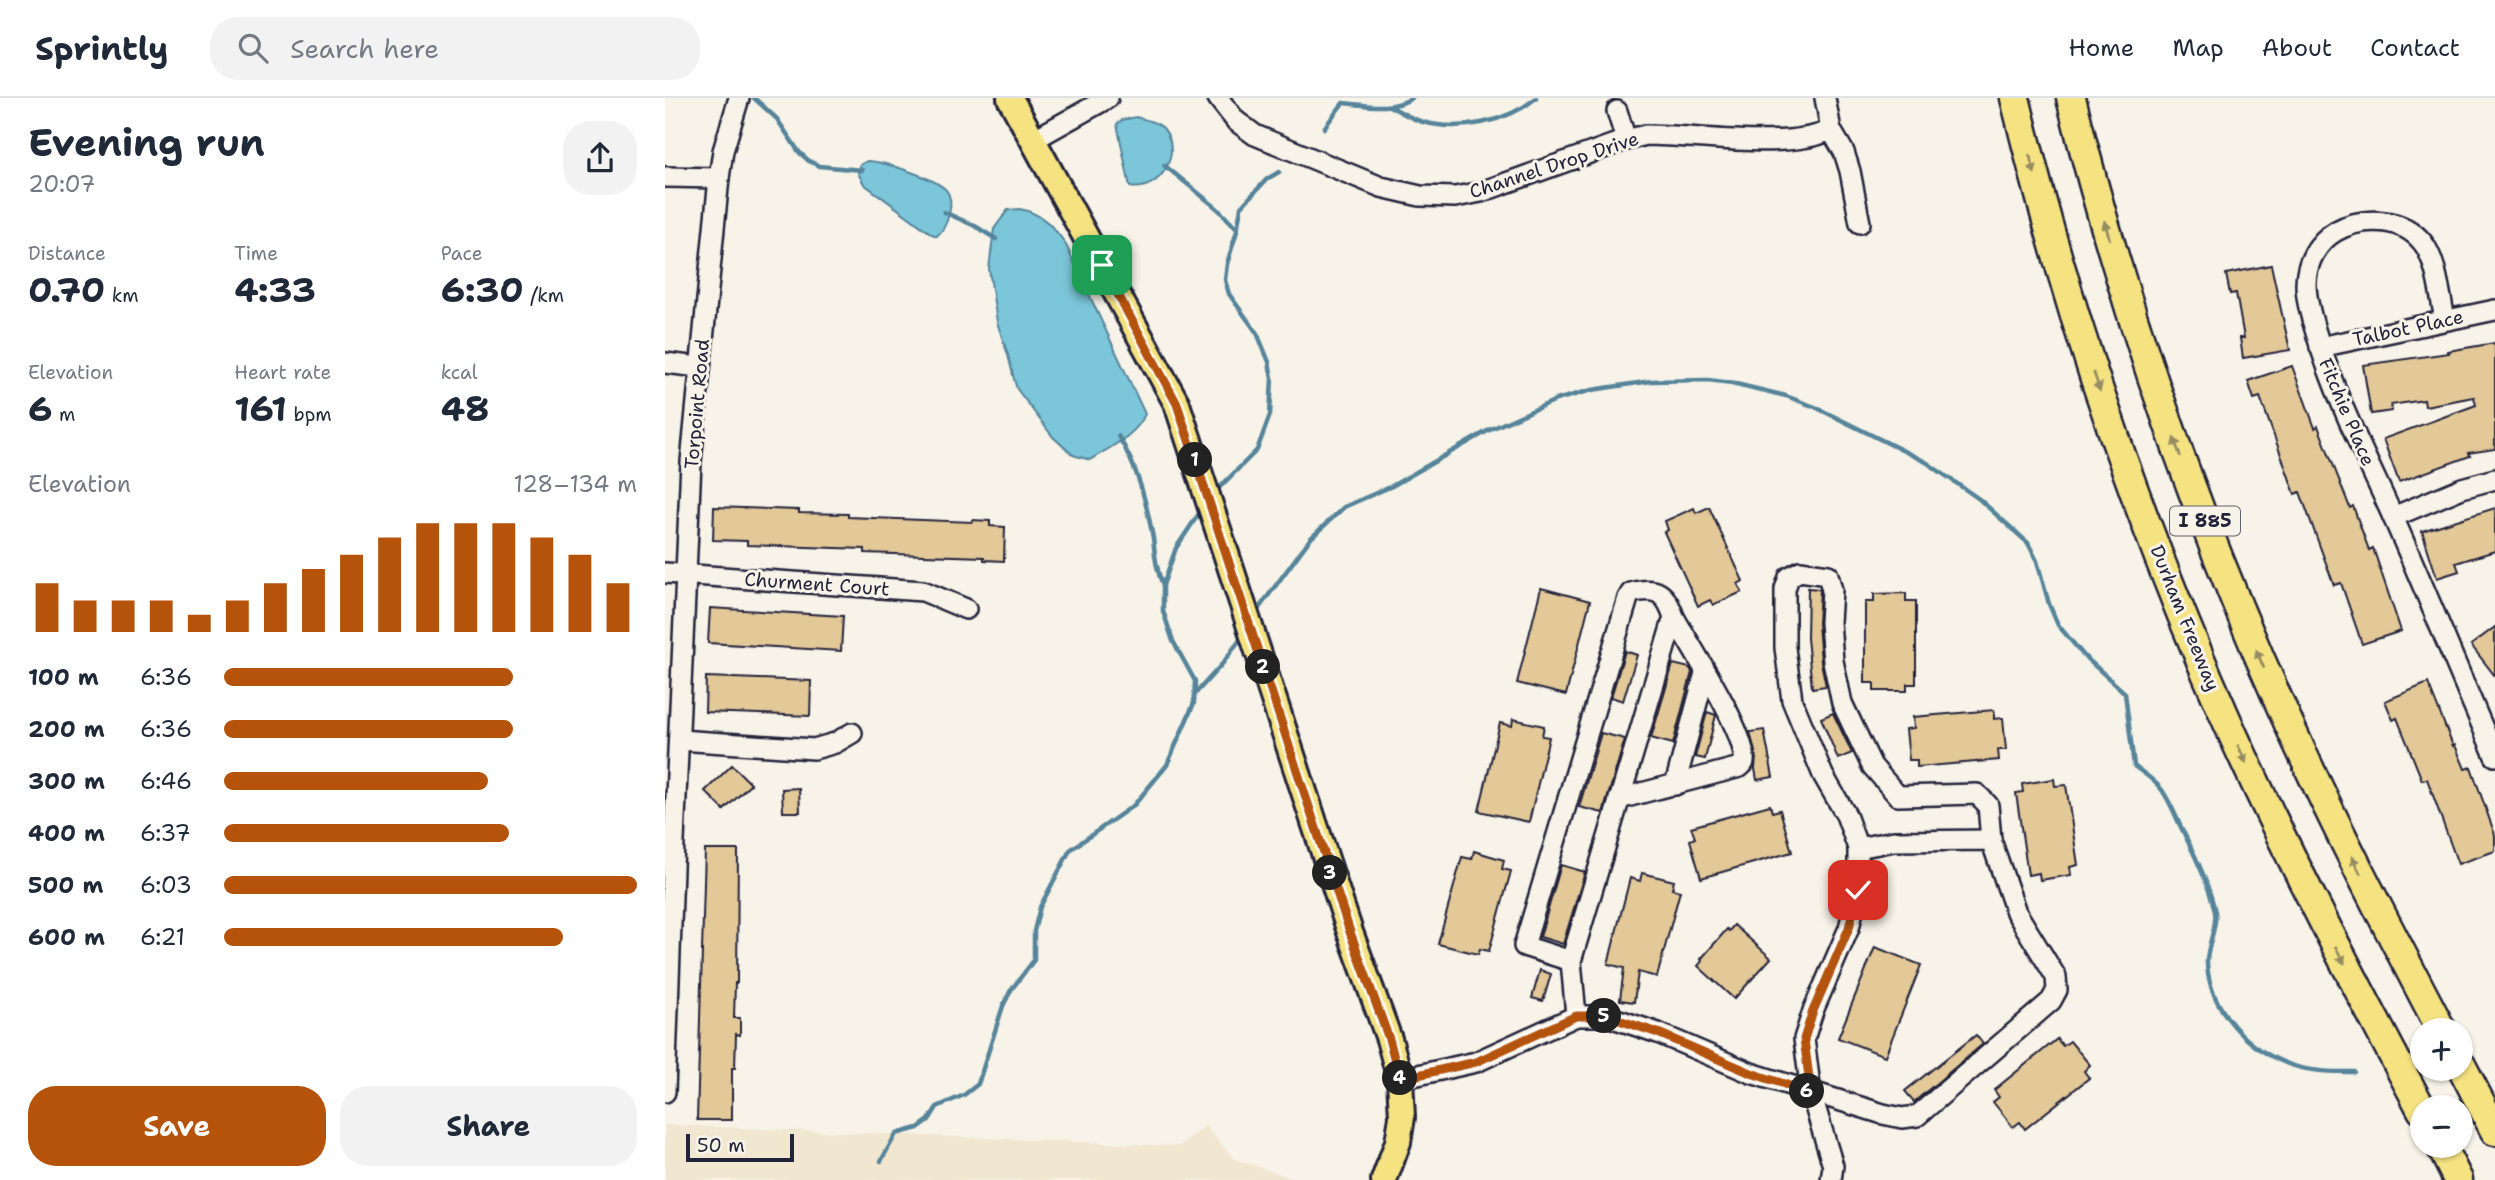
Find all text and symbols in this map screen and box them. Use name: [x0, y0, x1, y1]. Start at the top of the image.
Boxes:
search box: [210, 17, 700, 80]
text: Sprintly: [35, 26, 168, 71]
icon: search: [234, 29, 272, 67]
text: Search here: [290, 31, 439, 66]
text: Home: [2068, 32, 2134, 64]
text: Map: [2172, 32, 2224, 64]
text: About: [2262, 32, 2332, 64]
text: Contact: [2370, 32, 2460, 64]
text: Evening run: [28, 117, 265, 168]
button: share: [563, 121, 637, 195]
street label: Channel Drop Drive: [1466, 126, 1642, 204]
one-way arrow: [2027, 153, 2038, 175]
text: 20:07: [28, 169, 95, 199]
one-way arrow: [2102, 220, 2112, 241]
pin: [1072, 235, 1132, 295]
text: Distance: [28, 241, 106, 266]
text: Time: [234, 241, 278, 266]
text: Pace: [441, 241, 482, 266]
icon: arrive: [1083, 246, 1121, 284]
text: 0.70: [28, 266, 105, 313]
text: 4:33: [234, 266, 316, 313]
text: 6:30: [441, 266, 524, 313]
text: km: [105, 283, 139, 308]
text: /km: [524, 283, 564, 308]
street label: Talbot Place: [2350, 304, 2466, 352]
street label: Torpoint Road: [679, 338, 715, 470]
street label: Fitchie Place: [2313, 354, 2381, 470]
text: Elevation: [28, 360, 113, 385]
text: Heart rate: [234, 360, 331, 385]
text: kcal: [441, 360, 478, 385]
one-way arrow: [2092, 372, 2103, 393]
text: 6: [28, 385, 53, 432]
text: 161: [234, 385, 287, 432]
text: 48: [441, 385, 489, 432]
text: m: [53, 402, 75, 427]
text: bpm: [287, 402, 332, 427]
one-way arrow: [2171, 436, 2182, 457]
pin: 1: [1177, 442, 1213, 478]
text: 1: [1190, 447, 1199, 472]
text: Elevation: [28, 469, 131, 499]
text: 128–134 m: [513, 469, 637, 499]
road number: I 885: [2170, 506, 2240, 536]
street label: Durham Freeway: [2144, 541, 2226, 695]
street label: Churment Court: [744, 566, 890, 602]
one-way arrow: [2254, 648, 2265, 669]
pin: 2: [1245, 650, 1281, 684]
text: 2: [1256, 654, 1269, 679]
text: 100 m: [28, 662, 99, 692]
text: 6:36: [140, 662, 192, 692]
text: 200 m: [28, 714, 105, 744]
text: 6:36: [140, 714, 192, 744]
one-way arrow: [2237, 743, 2248, 764]
text: 300 m: [28, 766, 105, 796]
text: 6:46: [140, 766, 192, 796]
text: 400 m: [28, 818, 105, 848]
text: 6:37: [140, 818, 191, 848]
one-way arrow: [2350, 855, 2361, 875]
pin: 3: [1313, 856, 1347, 890]
text: 3: [1323, 860, 1336, 885]
pin: [1828, 860, 1888, 920]
text: 500 m: [28, 870, 103, 900]
text: 6:03: [140, 870, 192, 900]
icon: check: [1839, 871, 1877, 909]
text: 600 m: [28, 922, 105, 952]
text: 6:21: [140, 922, 185, 952]
one-way arrow: [2334, 946, 2346, 966]
pin: 5: [1587, 998, 1621, 1034]
text: 5: [1598, 1003, 1609, 1028]
map controls: [2410, 1018, 2473, 1158]
button: +: [2410, 1018, 2473, 1081]
pin: 4: [1383, 1060, 1417, 1096]
text: 4: [1393, 1065, 1406, 1090]
pin: 6: [1789, 1074, 1825, 1108]
text: 6: [1800, 1078, 1813, 1103]
button: Save: [28, 1086, 326, 1166]
button: Share: [340, 1086, 637, 1166]
button: −: [2410, 1095, 2473, 1158]
scale bar: [686, 1131, 795, 1163]
text: 50 m: [697, 1133, 745, 1158]

